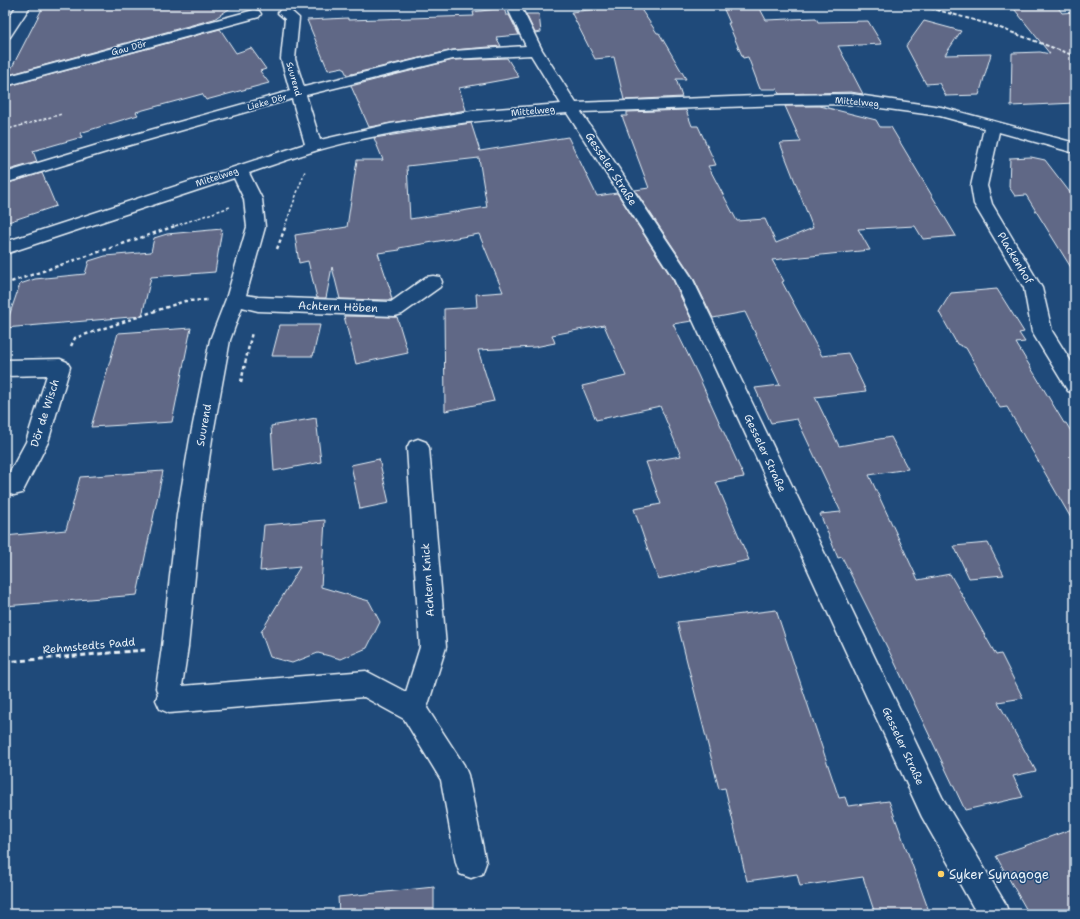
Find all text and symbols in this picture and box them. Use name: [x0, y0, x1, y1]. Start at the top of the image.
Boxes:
street label: Gau Dör: [110, 38, 148, 58]
street label: Suurend: [283, 60, 305, 98]
street label: Lieke Dör: [246, 91, 288, 113]
street label: Mittelweg: [834, 94, 880, 110]
street label: Mittelweg: [510, 103, 556, 119]
street label: Gesseler Straße: [582, 129, 640, 209]
street label: Mittelweg: [194, 164, 240, 190]
street label: Plackenhof: [994, 229, 1037, 288]
street label: Achtern Höben: [298, 298, 378, 316]
street label: Dör de Wisch: [27, 377, 63, 449]
street label: Suurend: [193, 403, 215, 447]
street label: Gesseler Straße: [740, 411, 790, 495]
street label: Achtern Knick: [418, 543, 438, 617]
street label: Rehmstedts Padd: [42, 634, 136, 658]
street label: Gesseler Straße: [878, 704, 928, 788]
place label: Syker Synagoge: [949, 866, 1049, 883]
marker: Syker Synagoge: [936, 869, 946, 879]

